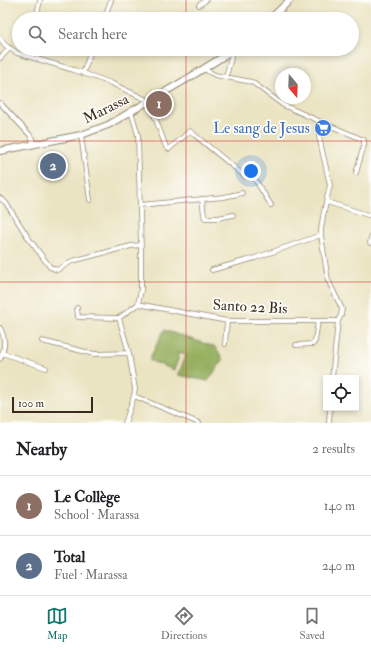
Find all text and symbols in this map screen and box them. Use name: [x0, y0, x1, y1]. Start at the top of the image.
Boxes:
search box: [12, 12, 359, 56]
icon: search: [26, 23, 48, 45]
text: Search here: [58, 25, 127, 44]
north arrow: [275, 68, 311, 104]
street label: Marassa: [80, 89, 133, 128]
pin: 1: [146, 89, 172, 119]
supermarket icon: Le sang de Jesus: [313, 118, 333, 138]
place label: Le sang de Jesus: [213, 119, 310, 139]
pin: 2: [40, 151, 66, 181]
your location: [241, 161, 261, 181]
street label: Santo 22 Bis: [212, 296, 288, 318]
map controls: [323, 375, 359, 411]
button: locate: [323, 375, 359, 411]
scale bar: [12, 395, 93, 414]
text: 100 m: [18, 397, 44, 410]
text: Nearby: [16, 439, 67, 460]
text: 2 results: [312, 441, 355, 457]
text: Le Collège: [54, 488, 120, 507]
text: 1: [27, 498, 31, 514]
text: 140 m: [324, 498, 355, 514]
text: School · Marassa: [54, 507, 139, 523]
text: Total: [54, 548, 85, 567]
text: 2: [26, 558, 32, 574]
text: 240 m: [322, 558, 355, 574]
text: Fuel · Marassa: [54, 567, 128, 583]
tab: Map: [46, 605, 68, 642]
tab: Directions: [161, 605, 207, 642]
tab: Saved: [300, 605, 325, 642]

